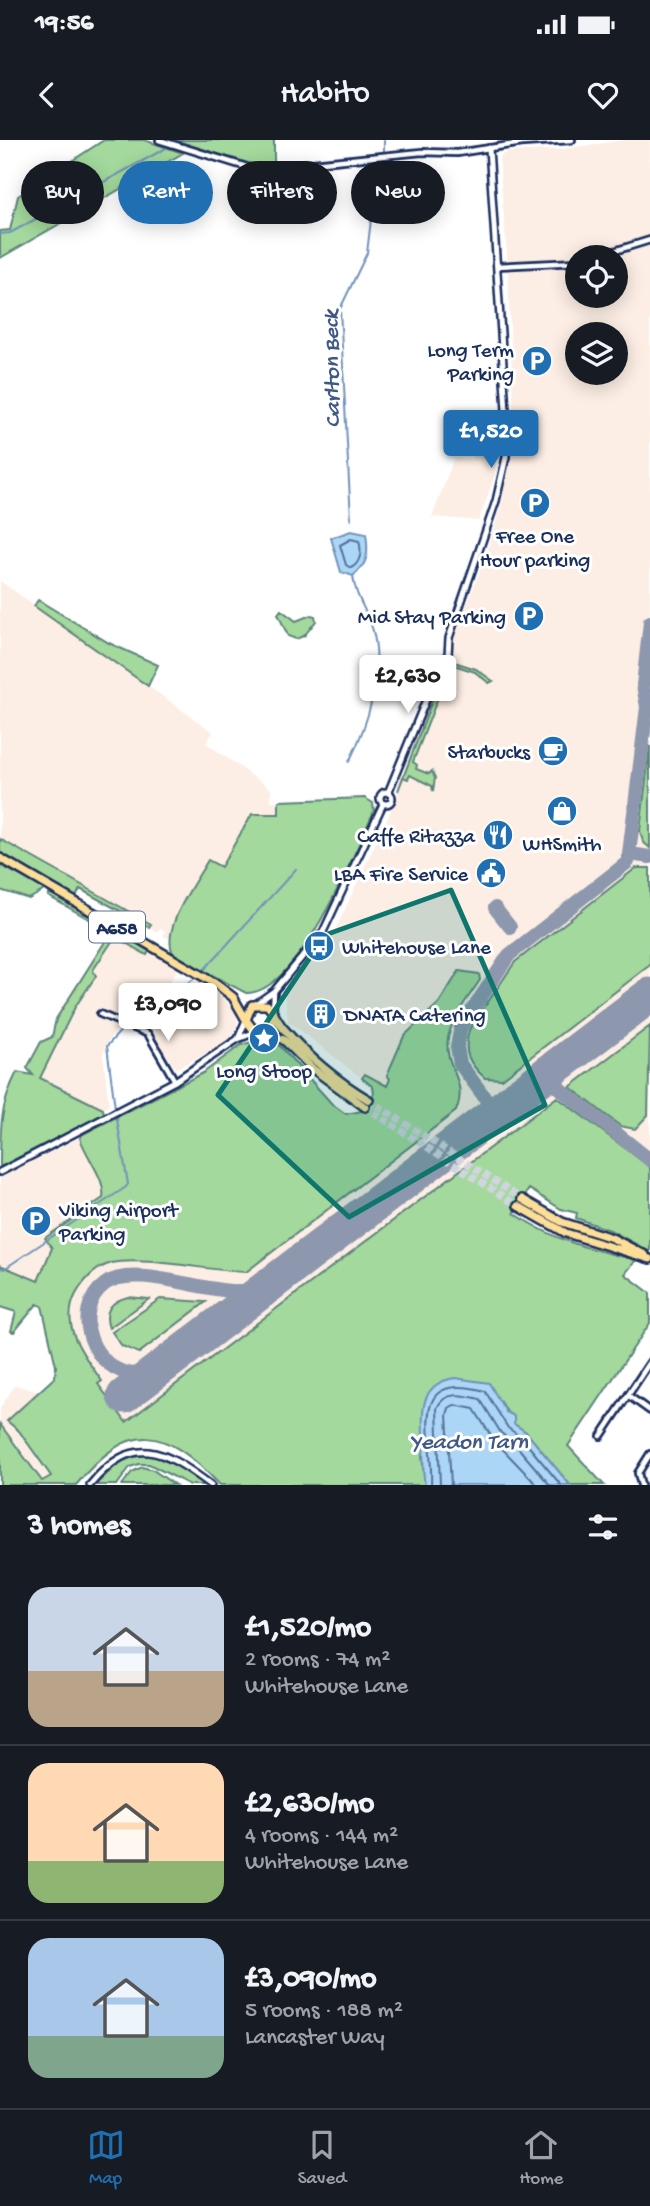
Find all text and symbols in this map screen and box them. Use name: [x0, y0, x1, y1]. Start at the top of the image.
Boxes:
text: 19:56: [35, 9, 94, 40]
icon: back: [28, 76, 66, 114]
text: Habito: [280, 76, 370, 114]
icon: heart: [584, 76, 622, 114]
chip: Buy: [21, 161, 104, 224]
chip: Rent: [118, 161, 213, 224]
chip: Filters: [227, 161, 337, 224]
chip: New: [351, 161, 445, 224]
map controls: [565, 245, 628, 385]
button: locate: [565, 245, 628, 308]
water label: Carlton Beck: [319, 307, 348, 428]
button: layers: [565, 322, 628, 385]
place label: Long Term Parking: [427, 340, 514, 389]
parking icon: Long Term Parking: [520, 344, 554, 378]
pin: £1,520: [434, 410, 548, 470]
text: £1,520: [459, 419, 523, 446]
parking icon: Free One Hour parking: [518, 486, 552, 520]
place label: Free One Hour parking: [480, 526, 590, 575]
parking icon: Mid Stay Parking: [512, 599, 546, 633]
place label: Mid Stay Parking: [358, 607, 506, 632]
pin: £2,630: [351, 656, 465, 715]
text: £2,630: [375, 664, 441, 691]
cafe icon: Starbucks: [536, 734, 570, 768]
place label: Starbucks: [447, 742, 531, 767]
shop icon: WHSmith: [545, 794, 579, 828]
restaurant icon: Caffe Ritazza: [481, 818, 515, 852]
place label: Caffe Ritazza: [357, 826, 476, 851]
place label: WHSmith: [523, 834, 601, 859]
public building icon: LBA Fire Service: [474, 856, 508, 890]
place label: LBA Fire Service: [334, 864, 469, 889]
road number: A658: [89, 912, 145, 942]
bus stop icon: Whitehouse Lane: [302, 929, 336, 963]
place label: Whitehouse Lane: [342, 937, 492, 962]
pin: £3,090: [111, 984, 225, 1043]
text: £3,090: [134, 992, 202, 1019]
building icon: DNATA Catering: [304, 997, 338, 1031]
place label: DNATA Catering: [342, 1005, 486, 1030]
place icon: Long Stoop: [247, 1021, 281, 1055]
place label: Long Stoop: [216, 1061, 313, 1086]
place label: Viking Airport Parking: [58, 1200, 180, 1249]
parking icon: Viking Airport Parking: [19, 1204, 53, 1238]
water label: Yeadon Tarn: [410, 1430, 529, 1457]
icon: filters: [584, 1508, 622, 1546]
text: 3 homes: [28, 1510, 130, 1545]
text: £1,520/mo: [245, 1612, 371, 1647]
icon: home: [84, 1615, 168, 1699]
text: 2 rooms · 74 m²: [245, 1647, 390, 1674]
text: Whitehouse Lane: [245, 1674, 408, 1701]
text: £2,630/mo: [245, 1788, 374, 1823]
icon: home: [84, 1791, 168, 1875]
text: 4 rooms · 144 m²: [245, 1823, 398, 1850]
text: Whitehouse Lane: [245, 1850, 408, 1877]
text: £3,090/mo: [245, 1963, 376, 1998]
icon: home: [84, 1966, 168, 2050]
text: 5 rooms · 188 m²: [245, 1998, 403, 2025]
text: Lancaster Way: [245, 2025, 385, 2052]
tab: Map: [87, 2126, 125, 2191]
tab: Saved: [298, 2126, 346, 2191]
tab: Home: [519, 2126, 563, 2191]

